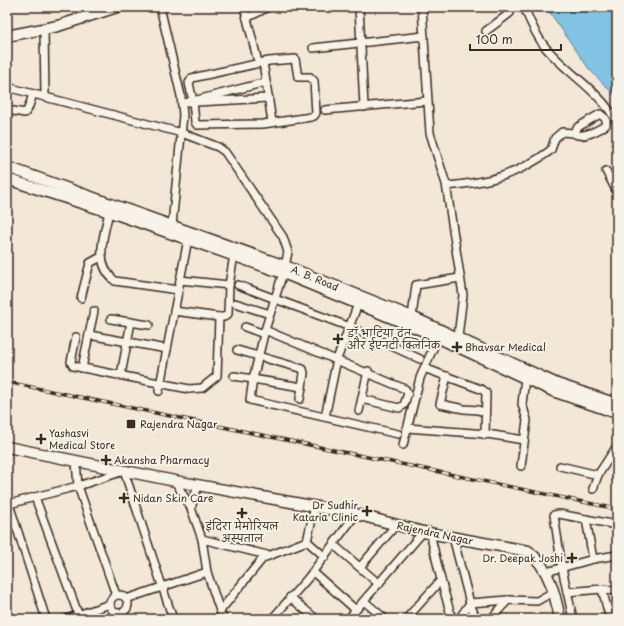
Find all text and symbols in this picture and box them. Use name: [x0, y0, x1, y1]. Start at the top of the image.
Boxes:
scale bar: [470, 26, 561, 52]
text: 100 m: [476, 30, 513, 48]
street label: A. B. Road: [289, 261, 341, 294]
place label: डॉ भाटिया दंत और ईएनटी क्लिनिक: [346, 325, 441, 352]
marker: डॉ भाटिया दंत और ईएनटी क्लिनिक: [332, 333, 344, 345]
place label: Bhavsar Medical: [465, 339, 546, 354]
marker: Bhavsar Medical: [452, 342, 462, 352]
place label: Rajendra Nagar: [140, 416, 218, 431]
marker: Rajendra Nagar: [125, 418, 137, 430]
place label: Yashasvi Medical Store: [49, 425, 115, 452]
marker: Yashasvi Medical Store: [36, 434, 46, 444]
place label: Akansha Pharmacy: [114, 452, 210, 467]
marker: Akansha Pharmacy: [101, 455, 111, 465]
place label: Nidan Skin Care: [133, 490, 213, 505]
marker: Nidan Skin Care: [118, 492, 130, 504]
place label: Dr Sudhir Kataria Clinic: [293, 497, 358, 524]
marker: Dr Sudhir Kataria Clinic: [361, 505, 373, 517]
marker: इंदिरा मेमोरियल अस्पताल: [236, 507, 248, 519]
street label: Rajendra Nagar: [396, 517, 475, 548]
place label: इंदिरा मेमोरियल अस्पताल: [205, 518, 280, 545]
place label: Dr. Deepak Joshi: [482, 550, 563, 565]
marker: Dr. Deepak Joshi: [566, 552, 578, 564]

